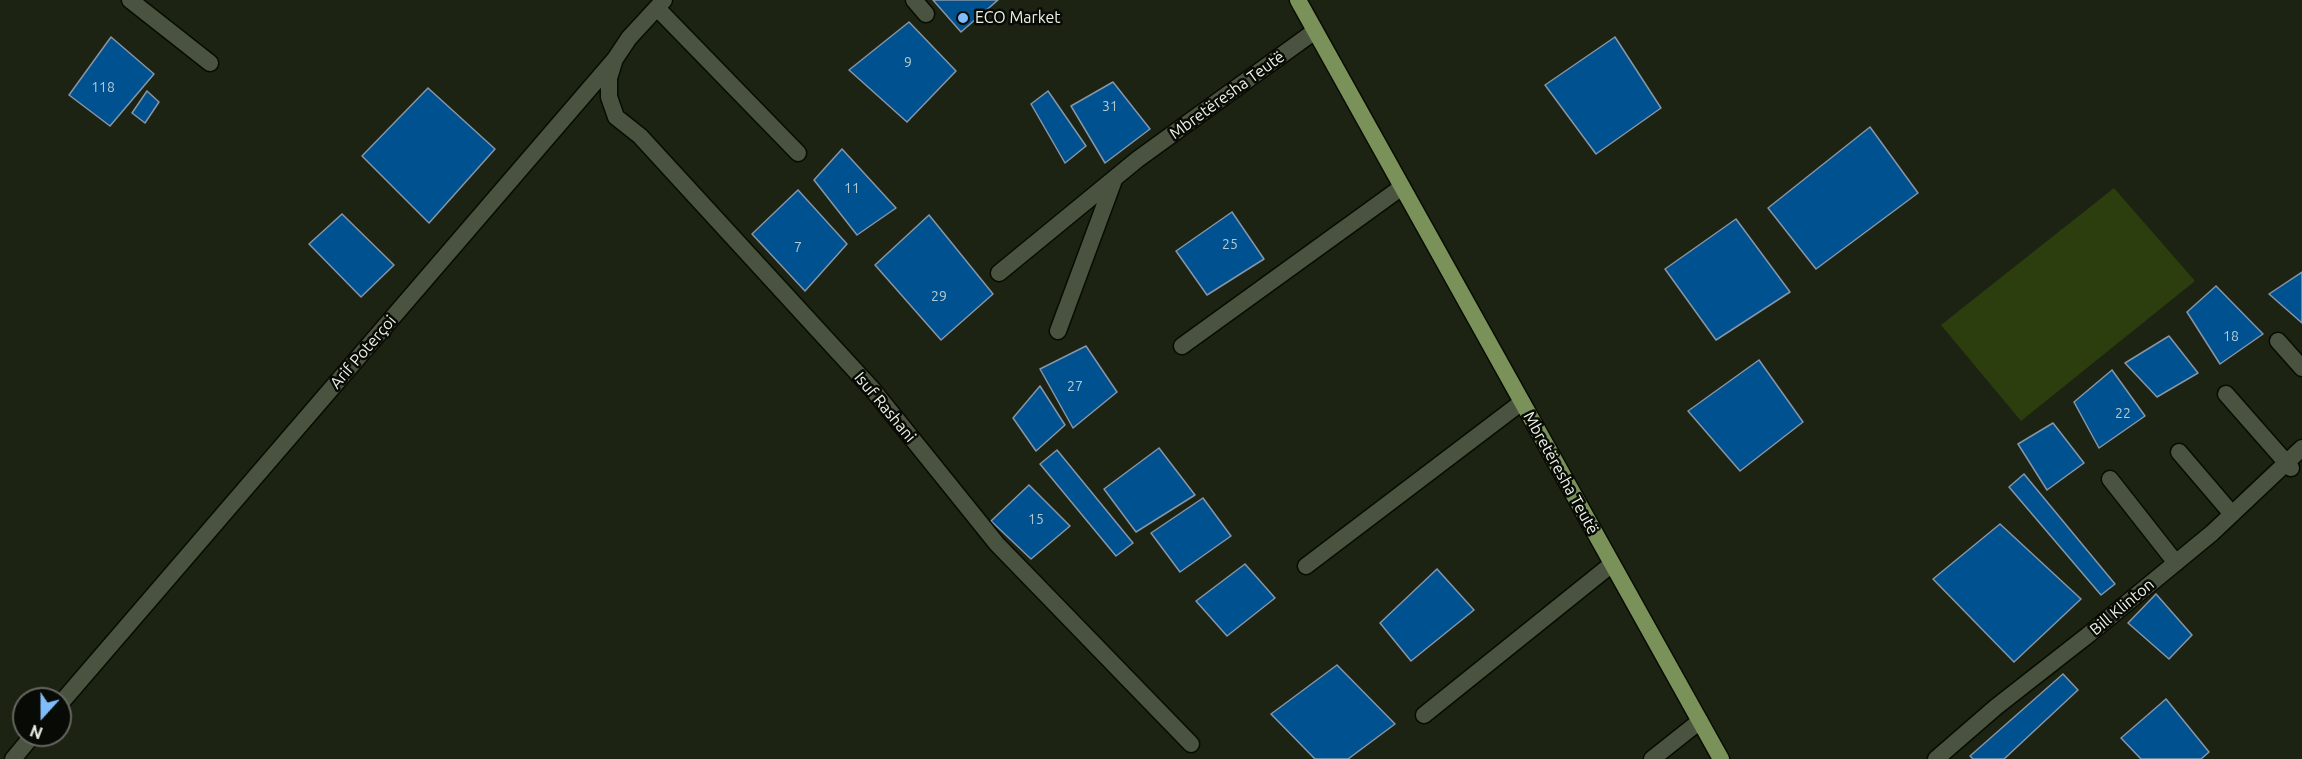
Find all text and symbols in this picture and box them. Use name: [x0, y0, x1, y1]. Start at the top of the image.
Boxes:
place label: ECO Market: [975, 8, 1061, 28]
marker: ECO Market: [956, 11, 970, 25]
street label: Mbretëresha Teutë: [1166, 47, 1288, 143]
house number: 9: [904, 54, 912, 70]
house number: 118: [91, 79, 115, 95]
house number: 31: [1102, 98, 1118, 114]
house number: 11: [844, 180, 860, 196]
house number: 25: [1222, 236, 1238, 252]
house number: 7: [794, 239, 802, 255]
house number: 29: [931, 288, 947, 304]
street label: Arif Poterçoi: [326, 311, 400, 393]
house number: 18: [2223, 328, 2239, 344]
street label: Isuf Rashani: [850, 368, 920, 446]
house number: 27: [1067, 378, 1083, 394]
house number: 22: [2115, 405, 2131, 421]
street label: Mbretëresha Teutë: [1519, 408, 1603, 538]
house number: 15: [1028, 511, 1044, 527]
street label: Bill Klinton: [2086, 575, 2158, 639]
north arrow: [12, 687, 72, 747]
text: N: [27, 721, 45, 742]

